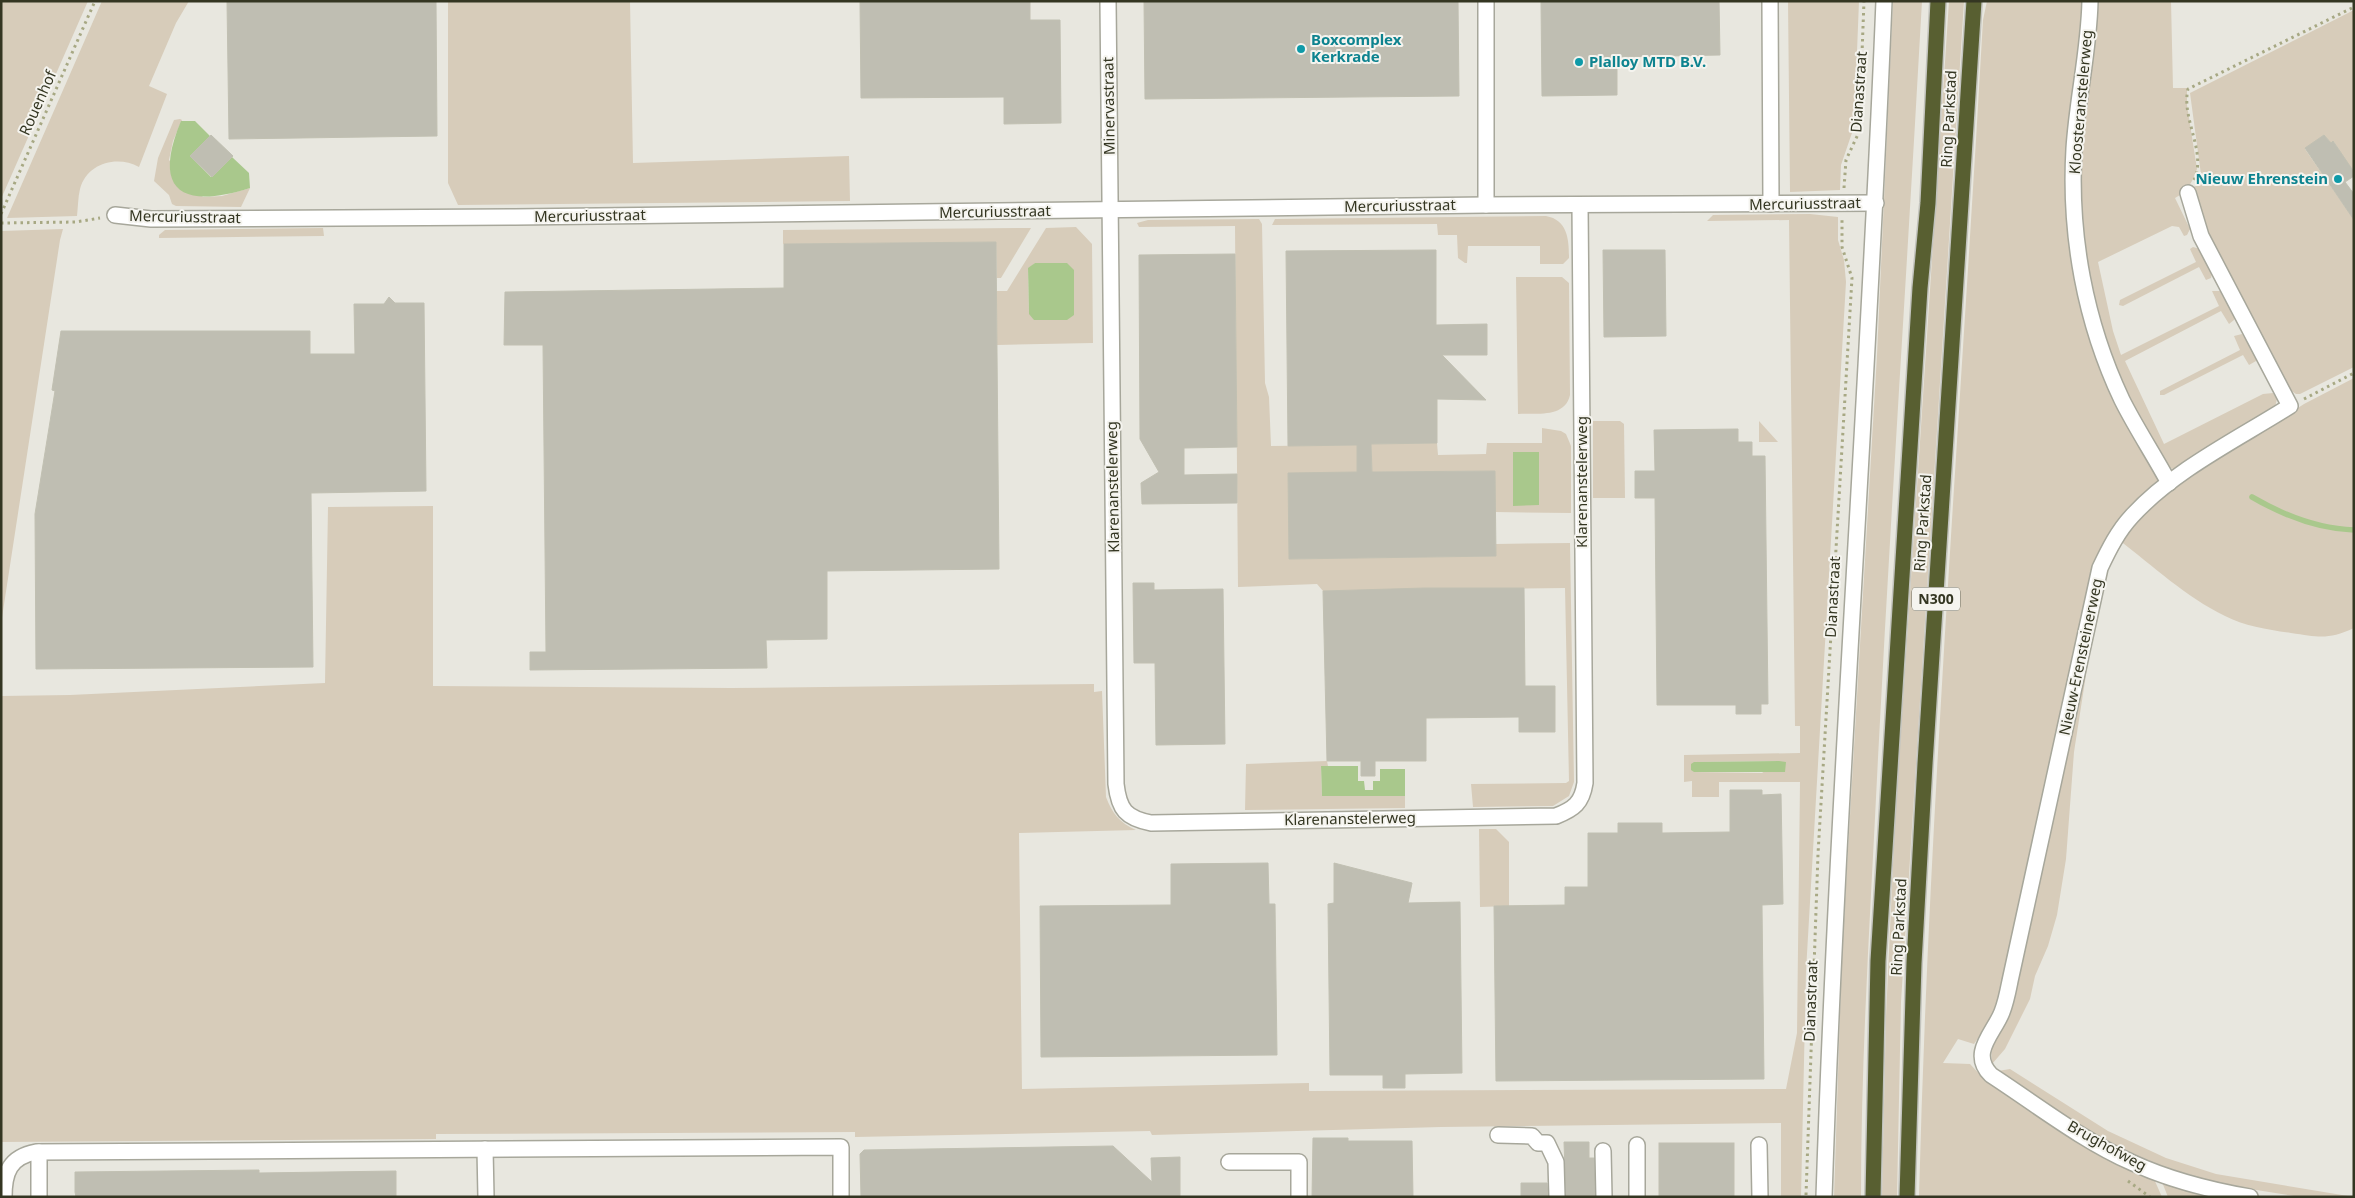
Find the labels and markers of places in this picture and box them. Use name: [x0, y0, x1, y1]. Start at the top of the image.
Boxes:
place label: Boxcomplex Kerkrade: [1311, 29, 1402, 66]
marker: Boxcomplex Kerkrade: [1295, 43, 1307, 55]
place label: Plalloy MTD B.V.: [1589, 51, 1706, 71]
marker: Plalloy MTD B.V.: [1573, 56, 1585, 68]
place label: Nieuw Ehrenstein: [2195, 168, 2328, 188]
marker: Nieuw Ehrenstein: [2332, 173, 2344, 185]

